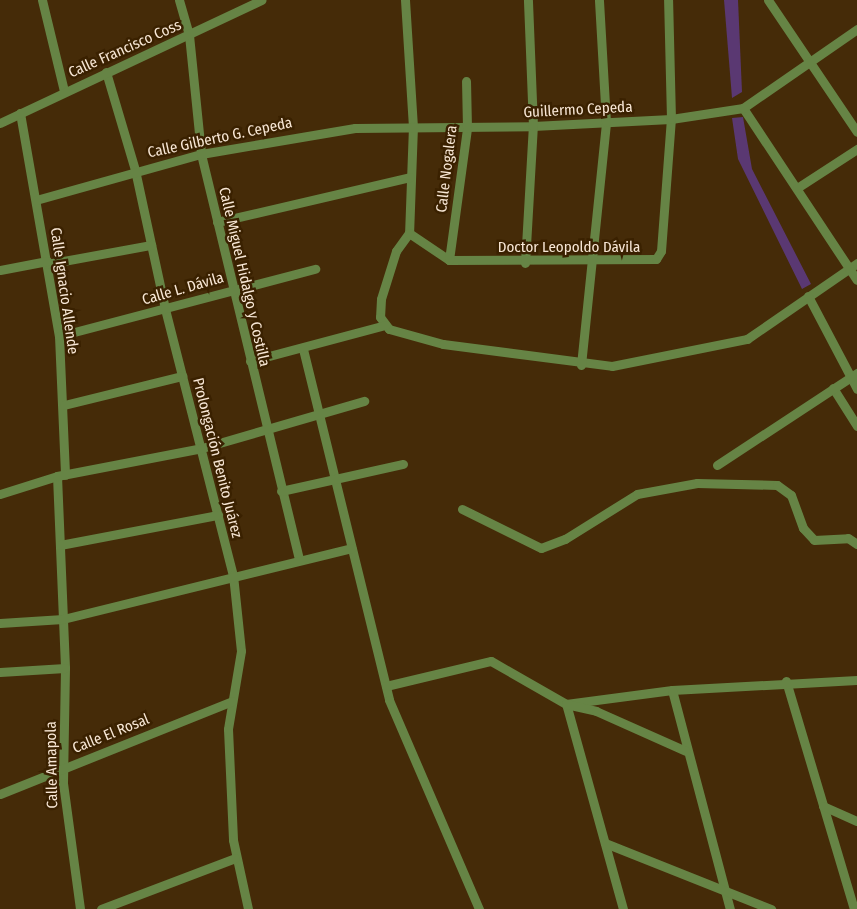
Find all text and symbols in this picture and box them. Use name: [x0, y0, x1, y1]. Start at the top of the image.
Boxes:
street label: Calle Francisco Coss: [66, 16, 184, 82]
street label: Guillermo Cepeda: [523, 98, 633, 122]
street label: Calle Gilberto G. Cepeda: [146, 114, 294, 162]
street label: Calle Nogalera: [433, 124, 461, 214]
street label: Calle Miguel Hidalgo y Costilla: [215, 186, 273, 368]
street label: Calle Ignacio Allende: [46, 226, 82, 356]
street label: Doctor Leopoldo Dávila: [498, 239, 640, 257]
street label: Calle L. Dávila: [140, 269, 226, 309]
street label: Prolongación Benito Juárez: [188, 376, 246, 540]
street label: Calle El Rosal: [70, 710, 152, 758]
street label: Calle Amapola: [42, 721, 62, 809]

